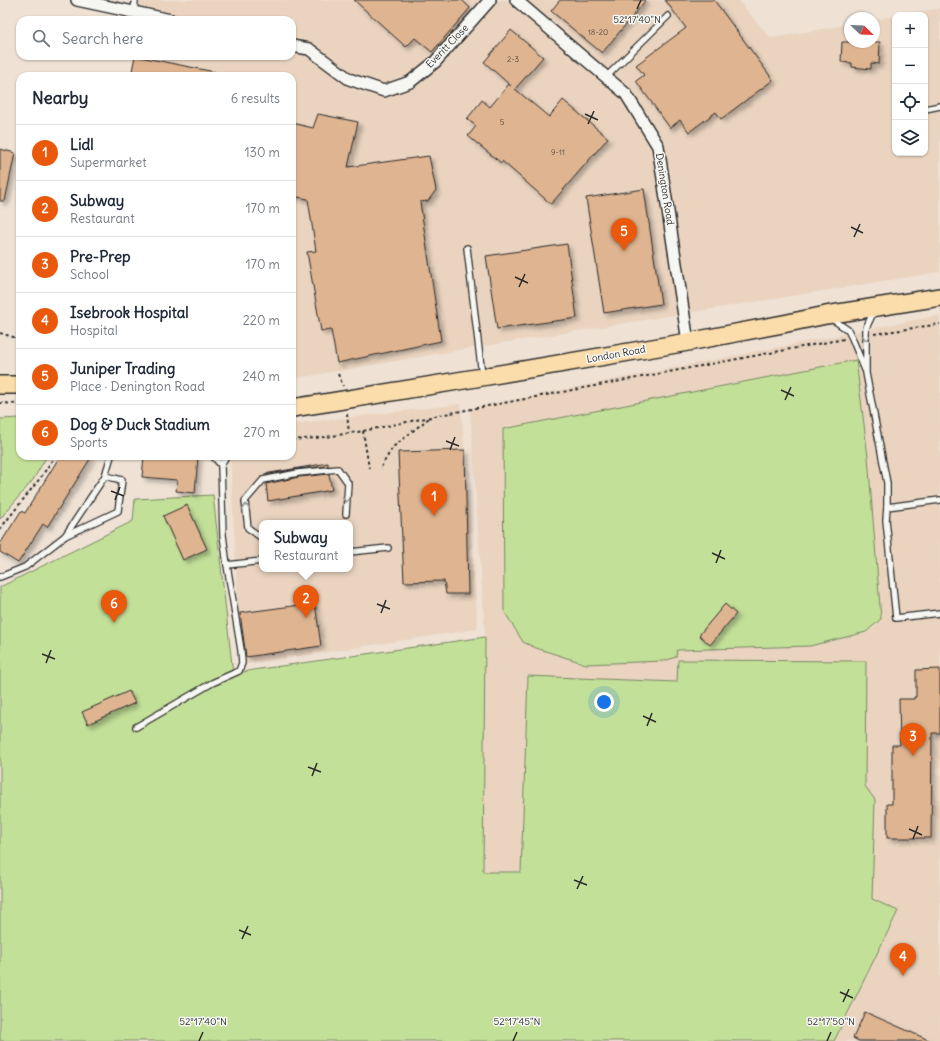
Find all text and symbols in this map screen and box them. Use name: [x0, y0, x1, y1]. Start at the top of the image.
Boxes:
north arrow: [844, 12, 880, 48]
map controls: [892, 12, 928, 156]
button: +: [892, 12, 928, 48]
text: 52°17'40"N: [613, 13, 661, 26]
search box: [16, 16, 296, 60]
street label: Everitt Close: [423, 21, 471, 71]
icon: search: [30, 27, 52, 49]
house number: 18-20: [588, 27, 608, 37]
text: Search here: [62, 29, 143, 48]
button: −: [892, 48, 928, 84]
house number: 2-3: [507, 54, 519, 64]
button: locate: [892, 84, 928, 120]
text: Nearby: [32, 87, 88, 109]
text: 6 results: [231, 90, 280, 107]
house number: 5: [500, 117, 505, 127]
button: layers: [892, 120, 928, 156]
text: Lidl: [70, 135, 94, 154]
text: 1: [42, 144, 48, 161]
text: 130 m: [244, 144, 280, 161]
house number: 9-11: [551, 147, 565, 157]
street label: Denington Road: [653, 152, 677, 226]
text: Supermarket: [70, 154, 147, 171]
text: Subway: [70, 191, 124, 210]
text: 2: [41, 200, 49, 217]
text: 170 m: [245, 200, 280, 217]
text: Restaurant: [70, 210, 135, 227]
pin: 5: [611, 218, 637, 251]
text: Pre-Prep: [70, 247, 131, 266]
text: 3: [41, 256, 49, 273]
text: 170 m: [245, 256, 280, 273]
text: School: [70, 266, 109, 283]
text: Isebrook Hospital: [70, 303, 189, 322]
text: 4: [41, 312, 49, 329]
text: 220 m: [243, 312, 280, 329]
text: Hospital: [70, 322, 118, 339]
one-way arrow: [862, 335, 870, 341]
street label: London Road: [585, 342, 647, 366]
text: Juniper Trading: [70, 359, 175, 378]
text: 5: [41, 368, 49, 385]
text: 240 m: [243, 368, 280, 385]
text: Place · Denington Road: [70, 378, 205, 395]
text: Dog & Duck Stadium: [70, 415, 210, 434]
text: 6: [41, 424, 49, 441]
text: 270 m: [243, 424, 280, 441]
text: Sports: [70, 434, 108, 451]
pin: 1: [421, 483, 447, 516]
one-way arrow: [342, 497, 351, 503]
one-way arrow: [241, 504, 250, 510]
popup: [259, 520, 353, 572]
text: Subway: [274, 528, 328, 547]
text: Restaurant: [274, 547, 338, 564]
pin: 2: [293, 585, 319, 618]
pin: 6: [101, 590, 127, 623]
your location: [594, 692, 614, 712]
pin: 3: [900, 723, 926, 756]
pin: 4: [890, 943, 916, 976]
text: 52°17'40"N: [179, 1015, 227, 1028]
text: 52°17'45"N: [494, 1015, 540, 1028]
text: 52°17'50"N: [807, 1015, 855, 1028]

